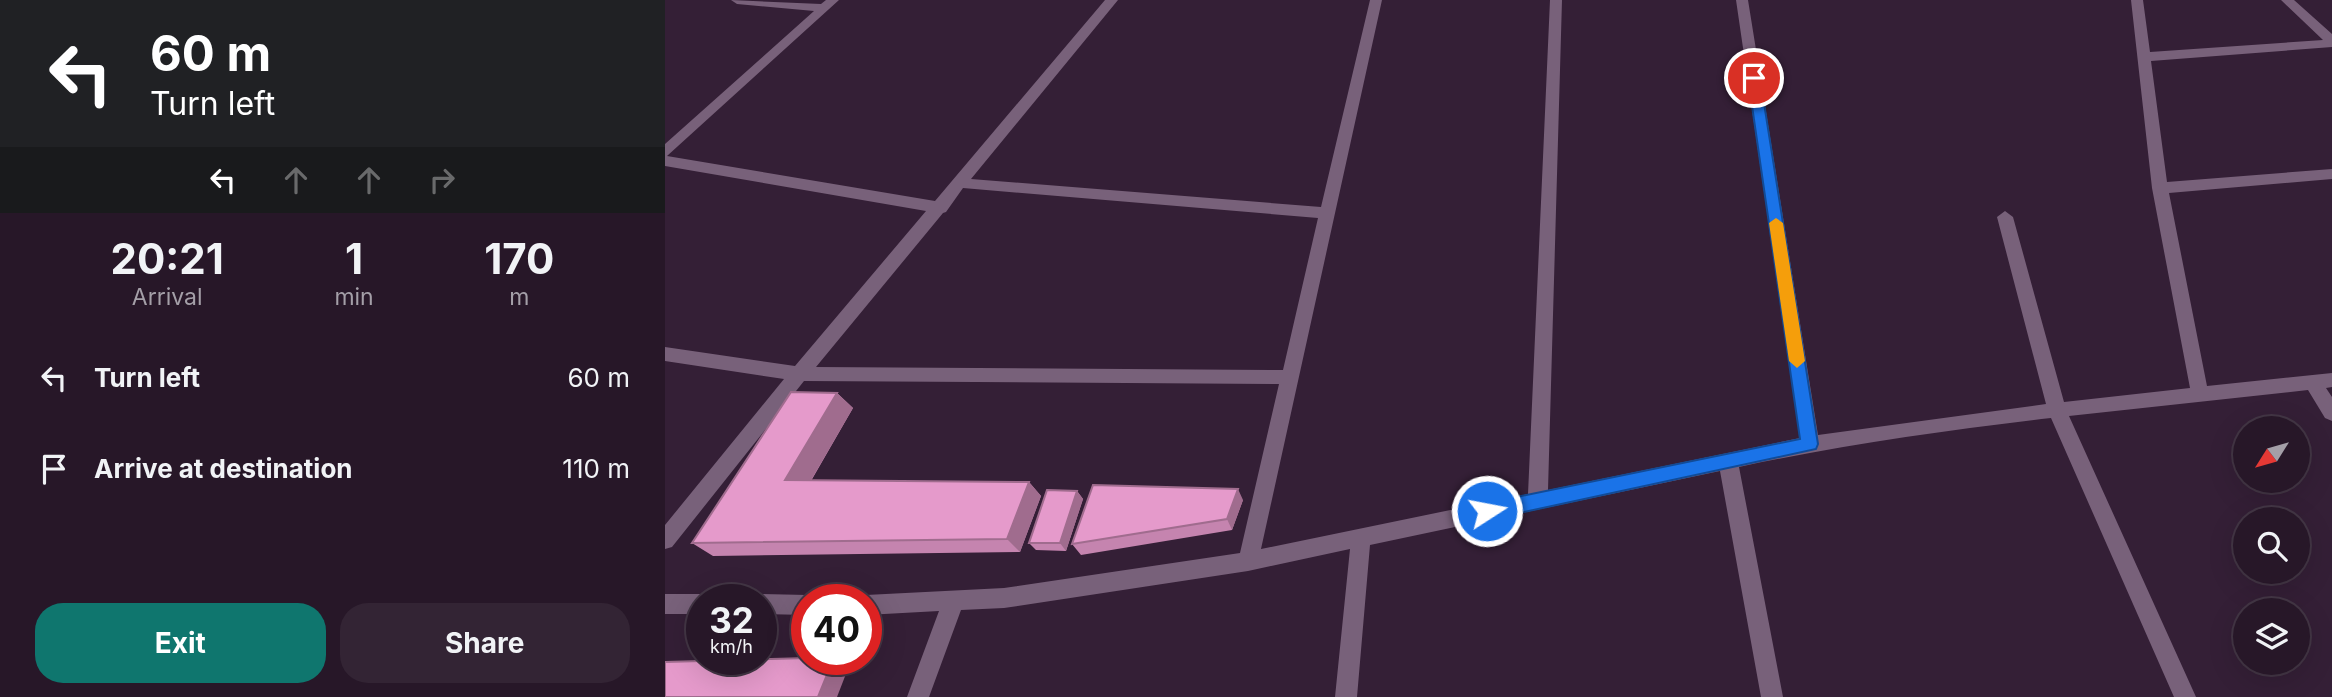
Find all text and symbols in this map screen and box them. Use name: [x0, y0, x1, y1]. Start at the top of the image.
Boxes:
text: 60 m: [150, 24, 271, 83]
icon: left: [35, 28, 126, 119]
pin: [1724, 48, 1784, 108]
icon: arrive: [1735, 59, 1773, 97]
text: Turn left: [150, 84, 275, 123]
icon: left: [204, 161, 242, 199]
icon: ahead: [277, 161, 315, 199]
icon: ahead: [350, 161, 388, 199]
icon: right: [423, 161, 461, 199]
text: 20:21: [111, 233, 224, 284]
text: 1: [345, 233, 363, 284]
text: 170: [484, 233, 554, 284]
text: Arrival: [132, 283, 203, 311]
text: min: [334, 283, 374, 311]
text: m: [509, 283, 529, 311]
icon: left: [35, 359, 73, 397]
text: Turn left: [94, 362, 200, 393]
text: 60 m: [567, 362, 630, 393]
north arrow: [2233, 416, 2310, 494]
map controls: [2233, 416, 2310, 675]
icon: arrive: [35, 450, 73, 488]
text: Arrive at destination: [94, 453, 353, 484]
text: 110 m: [562, 453, 630, 484]
position arrow: [1450, 474, 1524, 548]
button: search: [2233, 507, 2310, 584]
speed limit sign: 40: [791, 584, 882, 675]
button: layers: [2233, 598, 2310, 675]
text: 32: [709, 599, 754, 641]
button: Exit: [35, 603, 326, 683]
button: Share: [340, 603, 630, 683]
text: km/h: [710, 636, 753, 657]

